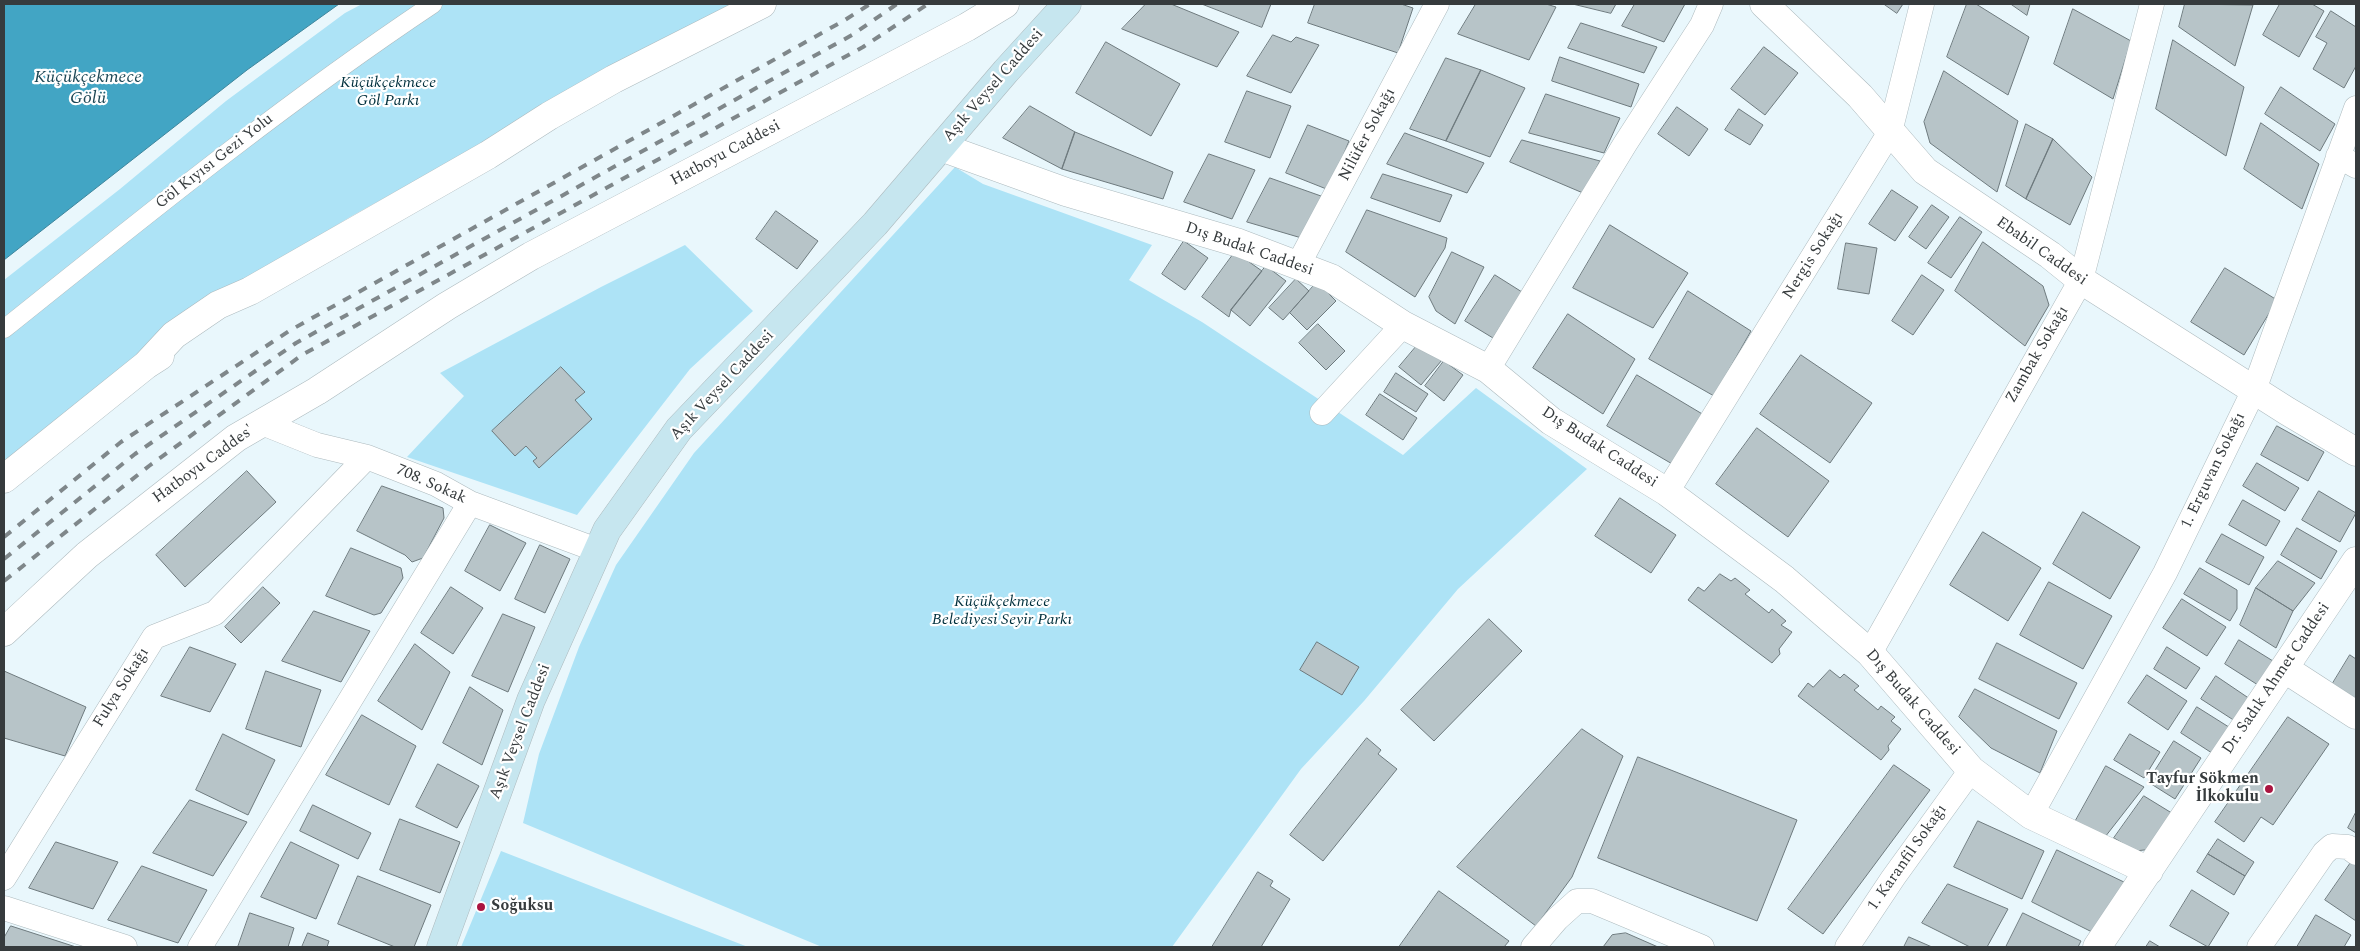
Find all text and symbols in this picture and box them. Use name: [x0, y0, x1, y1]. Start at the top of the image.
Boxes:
street label: Aşık Veysel Caddesi: [940, 26, 1048, 146]
water label: Küçükçekmece Gölü: [34, 67, 142, 110]
park label: Küçükçekmece Göl Parkı: [340, 74, 436, 112]
street label: Nilüfer Sokağı: [1335, 85, 1401, 185]
street label: Göl Kıyısı Gezi Yolu: [152, 110, 278, 214]
street label: Hatboyu Caddesi: [668, 117, 784, 191]
street label: Nergis Sokağı: [1780, 209, 1848, 303]
street label: Ebabil Caddesi: [1992, 213, 2090, 291]
street label: Dış Budak Caddesi: [1182, 219, 1316, 281]
street label: Zambak Sokağı: [2002, 303, 2074, 407]
street label: Aşık Veysel Caddesi: [667, 327, 779, 445]
street label: Dış Budak Caddesi: [1537, 403, 1661, 493]
street label: 1. Erguvan Sokağı: [2178, 410, 2250, 532]
street label: Hatboyu Caddes': [150, 422, 258, 508]
street label: 708. Sokak: [393, 461, 469, 509]
park label: Küçükçekmece Belediyesi Seyir Parkı: [932, 593, 1072, 631]
street label: Dr. Sadık Ahmet Caddesi: [2219, 600, 2335, 758]
street label: Fulya Sokağı: [90, 645, 154, 731]
street label: Dış Budak Caddesi: [1861, 646, 1963, 760]
street label: Aşık Veysel Caddesi: [486, 662, 556, 802]
place label: Tayfur Sökmen İlkokulu: [2146, 770, 2259, 808]
marker: Tayfur Sökmen İlkokulu: [2263, 783, 2275, 795]
street label: 1. Karanfil Sokağı: [1864, 801, 1952, 915]
place label: Soğuksu: [491, 897, 553, 917]
marker: Soğuksu: [475, 901, 487, 913]

